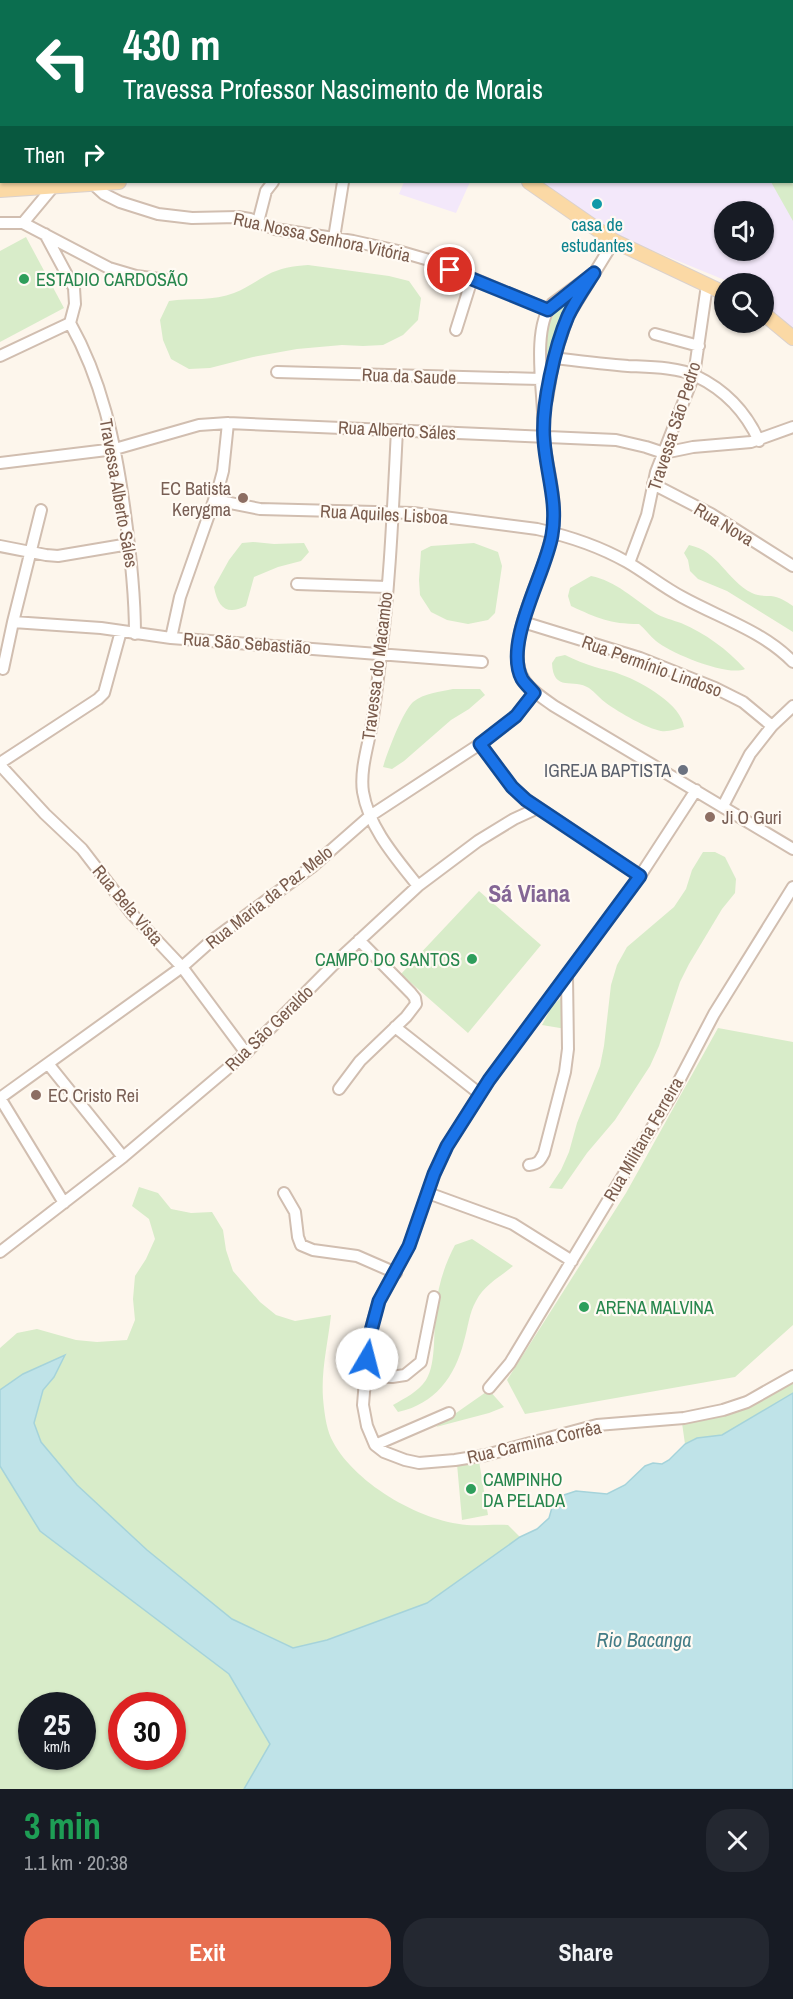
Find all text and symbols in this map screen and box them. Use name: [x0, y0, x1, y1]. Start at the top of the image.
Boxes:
text: 430 m: [123, 17, 221, 73]
icon: left: [24, 24, 102, 102]
text: Travessa Professor Nascimento de Morais: [123, 71, 543, 107]
icon: right: [77, 138, 110, 171]
text: Then: [24, 140, 65, 170]
marker: casa de estudantes: [590, 197, 604, 211]
map controls: [714, 201, 774, 333]
button: sound: [714, 201, 774, 261]
street label: Rua Nossa Senhora Vitória: [231, 206, 413, 268]
place label: casa de estudantes: [561, 212, 633, 258]
pin: [424, 244, 475, 295]
icon: arrive: [433, 253, 466, 286]
place label: ESTADIO CARDOSÃO: [36, 267, 188, 292]
marker: ESTADIO CARDOSÃO: [17, 272, 31, 286]
button: search: [714, 273, 774, 333]
street label: Travessa São Pedro: [641, 358, 707, 494]
street label: Rua da Saude: [361, 362, 457, 390]
street label: Rua Alberto Sáles: [337, 414, 457, 446]
street label: Travessa Alberto Sáles: [94, 416, 144, 570]
place label: EC Batista Kerygma: [160, 476, 231, 522]
marker: EC Batista Kerygma: [236, 491, 250, 505]
street label: Rua Nova: [689, 496, 759, 552]
street label: Rua Aquiles Lisboa: [319, 498, 449, 530]
street label: Travessa do Macambo: [355, 590, 399, 742]
street label: Rua São Sebastião: [182, 626, 312, 660]
street label: Rua Permínio Lindoso: [578, 629, 726, 703]
place label: IGREJA BAPTISTA: [544, 758, 671, 783]
marker: IGREJA BAPTISTA: [676, 763, 690, 777]
place label: Ji O Guri: [722, 805, 782, 830]
marker: Ji O Guri: [703, 810, 717, 824]
street label: Rua Maria da Paz Melo: [200, 839, 338, 955]
street label: Rua Bela Vista: [87, 859, 169, 951]
district label: Sá Viana: [488, 877, 570, 909]
place label: CAMPO DO SANTOS: [315, 947, 460, 972]
marker: CAMPO DO SANTOS: [465, 952, 479, 966]
street label: Rua São Geraldo: [219, 979, 319, 1077]
street label: Rua Militana Ferreira: [597, 1072, 689, 1206]
place label: EC Cristo Rei: [48, 1083, 139, 1108]
marker: EC Cristo Rei: [29, 1088, 43, 1102]
place label: ARENA MALVINA: [595, 1295, 714, 1320]
marker: ARENA MALVINA: [577, 1300, 591, 1314]
position arrow: [335, 1327, 399, 1391]
street label: Rua Carmina Corrêa: [464, 1414, 604, 1470]
place label: CAMPINHO DA PELADA: [483, 1467, 565, 1513]
marker: CAMPINHO DA PELADA: [464, 1482, 478, 1496]
water label: Rio Bacanga: [597, 1626, 691, 1653]
speed limit sign: 30: [108, 1692, 186, 1770]
text: 25: [43, 1704, 71, 1744]
text: km/h: [44, 1736, 70, 1757]
text: 3 min: [24, 1802, 101, 1850]
button: close: [706, 1809, 769, 1872]
text: 1.1 km · 20:38: [24, 1849, 128, 1876]
button: Exit: [24, 1918, 391, 1987]
button: Share: [403, 1918, 769, 1987]

